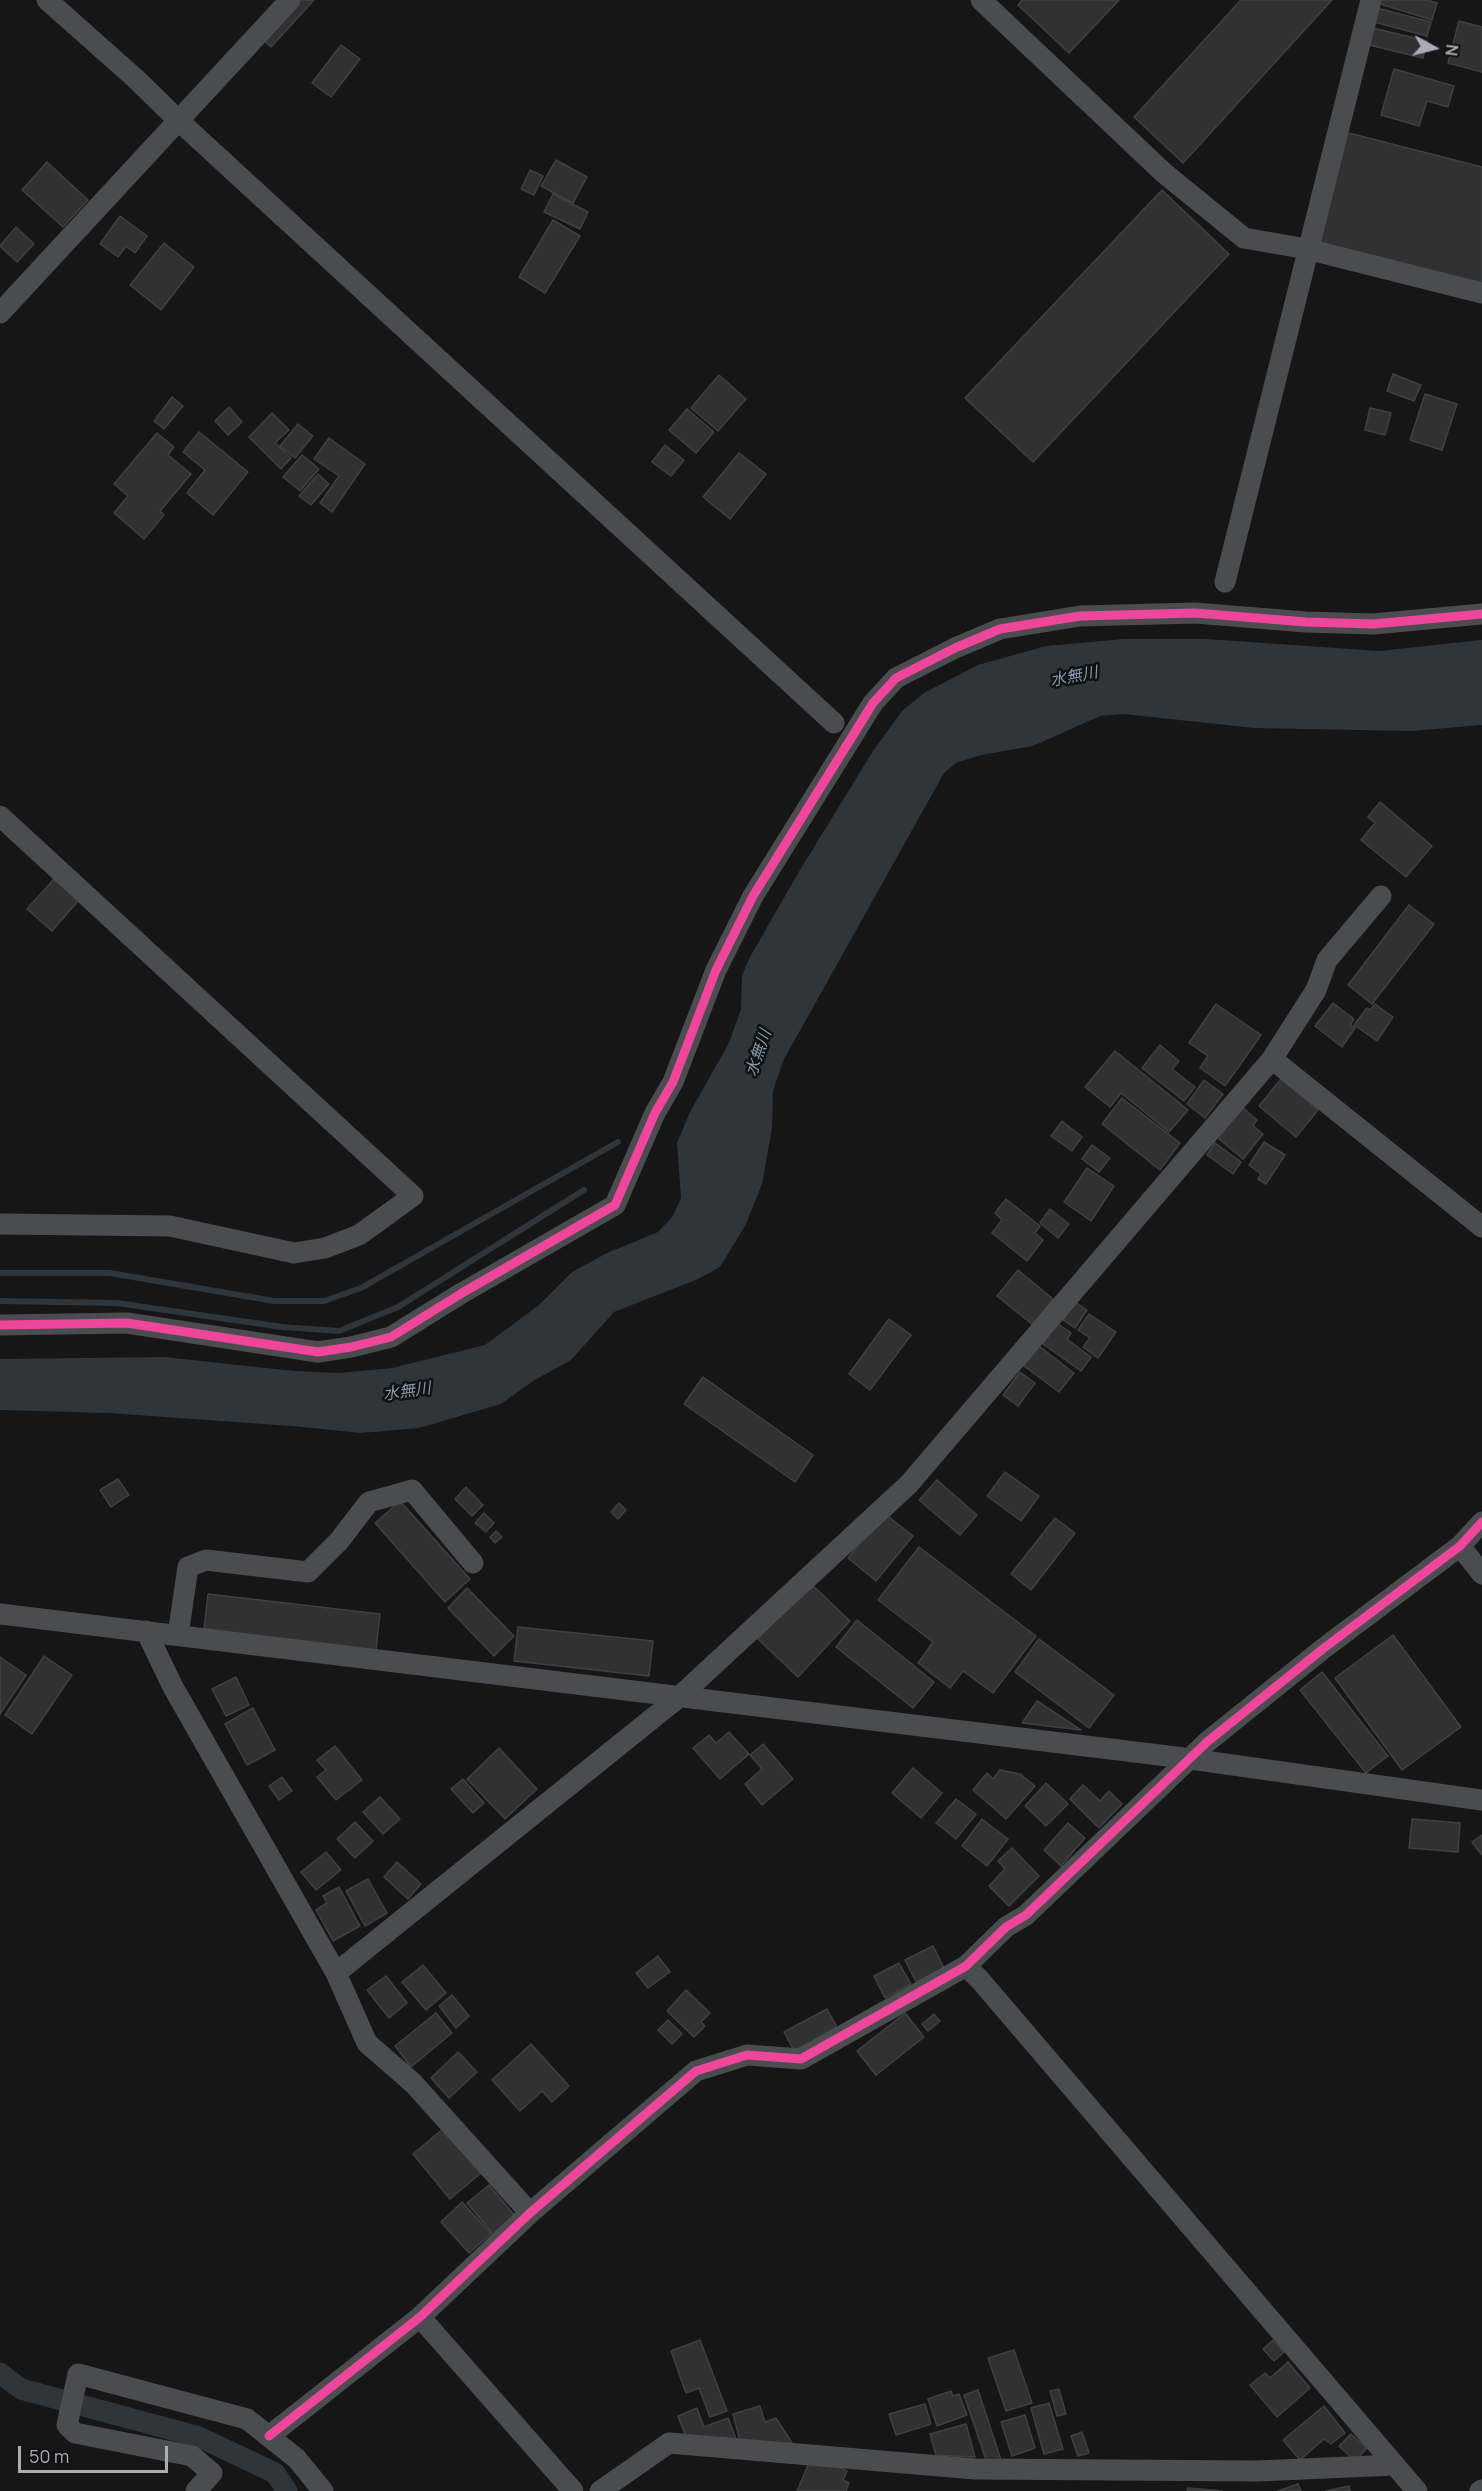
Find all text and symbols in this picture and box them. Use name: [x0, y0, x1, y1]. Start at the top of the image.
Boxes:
north arrow: [1404, 18, 1464, 78]
text: N: [1440, 43, 1463, 57]
water label: 水無川: [1049, 663, 1099, 691]
water label: 水無川: [742, 1027, 776, 1079]
water label: 水無川: [382, 1379, 432, 1405]
scale bar: [21, 2434, 171, 2472]
text: 50 m: [29, 2444, 69, 2468]

